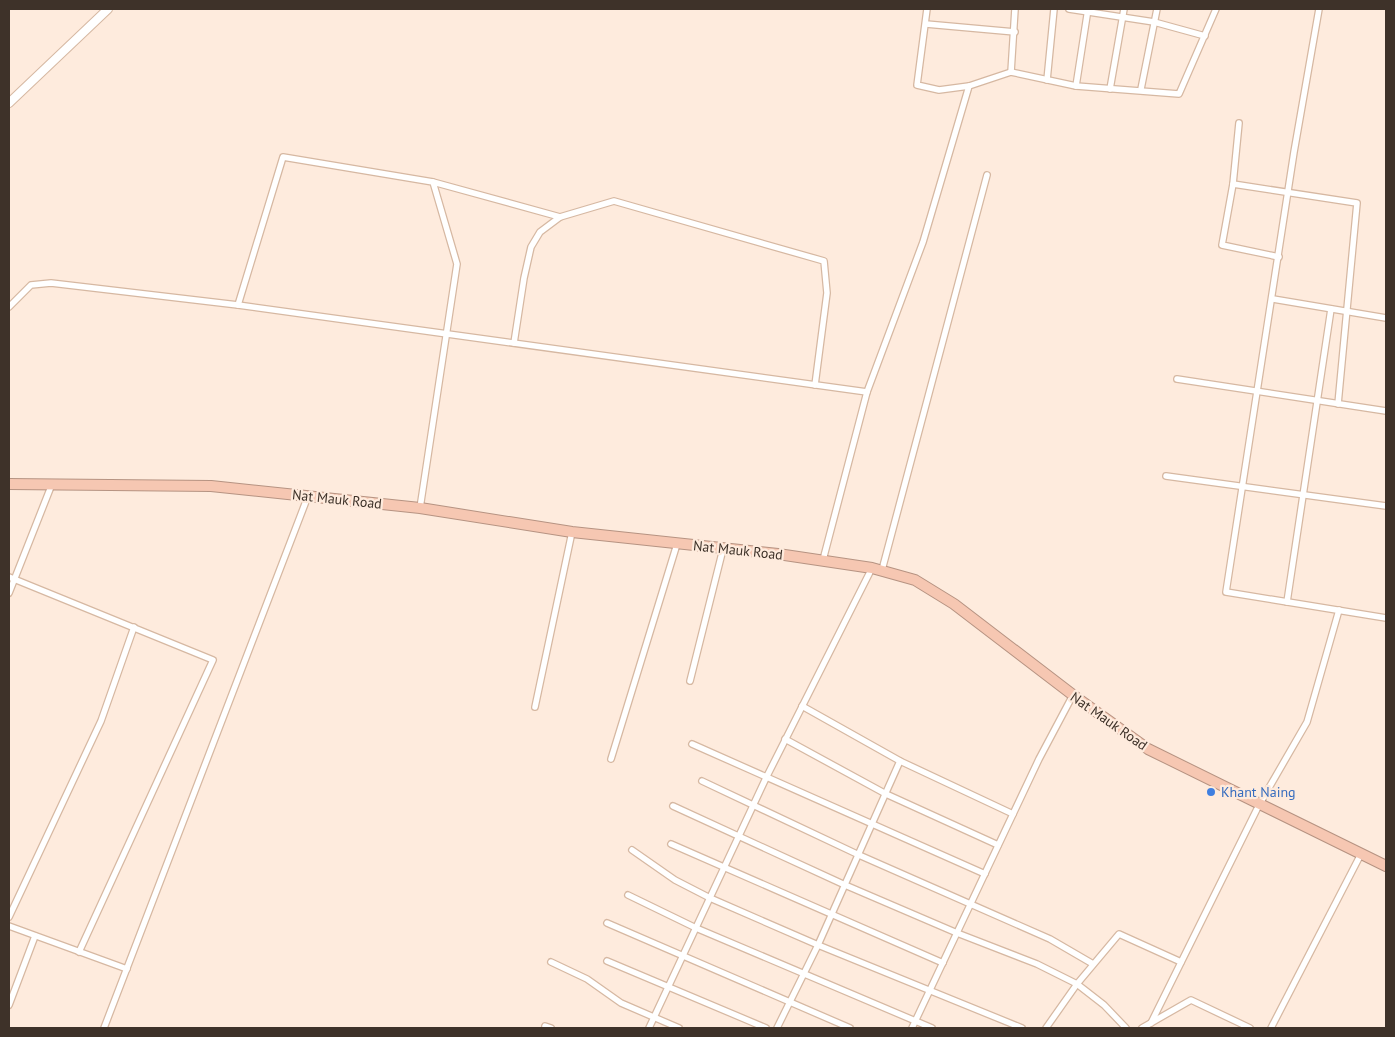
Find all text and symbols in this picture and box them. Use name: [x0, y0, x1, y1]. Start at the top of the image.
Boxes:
street label: Nat Mauk Road: [291, 485, 383, 513]
street label: Nat Mauk Road: [692, 536, 784, 564]
street label: Nat Mauk Road: [1067, 688, 1151, 754]
place label: Khant Naing: [1221, 783, 1296, 801]
marker: Khant Naing: [1205, 786, 1217, 798]

